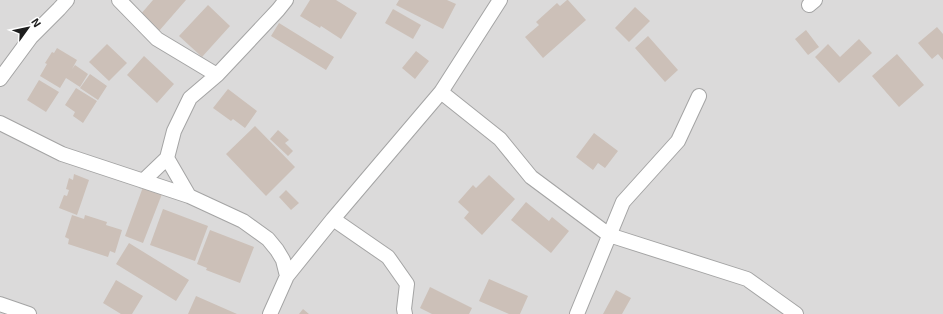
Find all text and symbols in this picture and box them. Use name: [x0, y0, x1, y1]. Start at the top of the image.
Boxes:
north arrow: [8, 8, 48, 48]
text: N: [29, 15, 44, 29]

